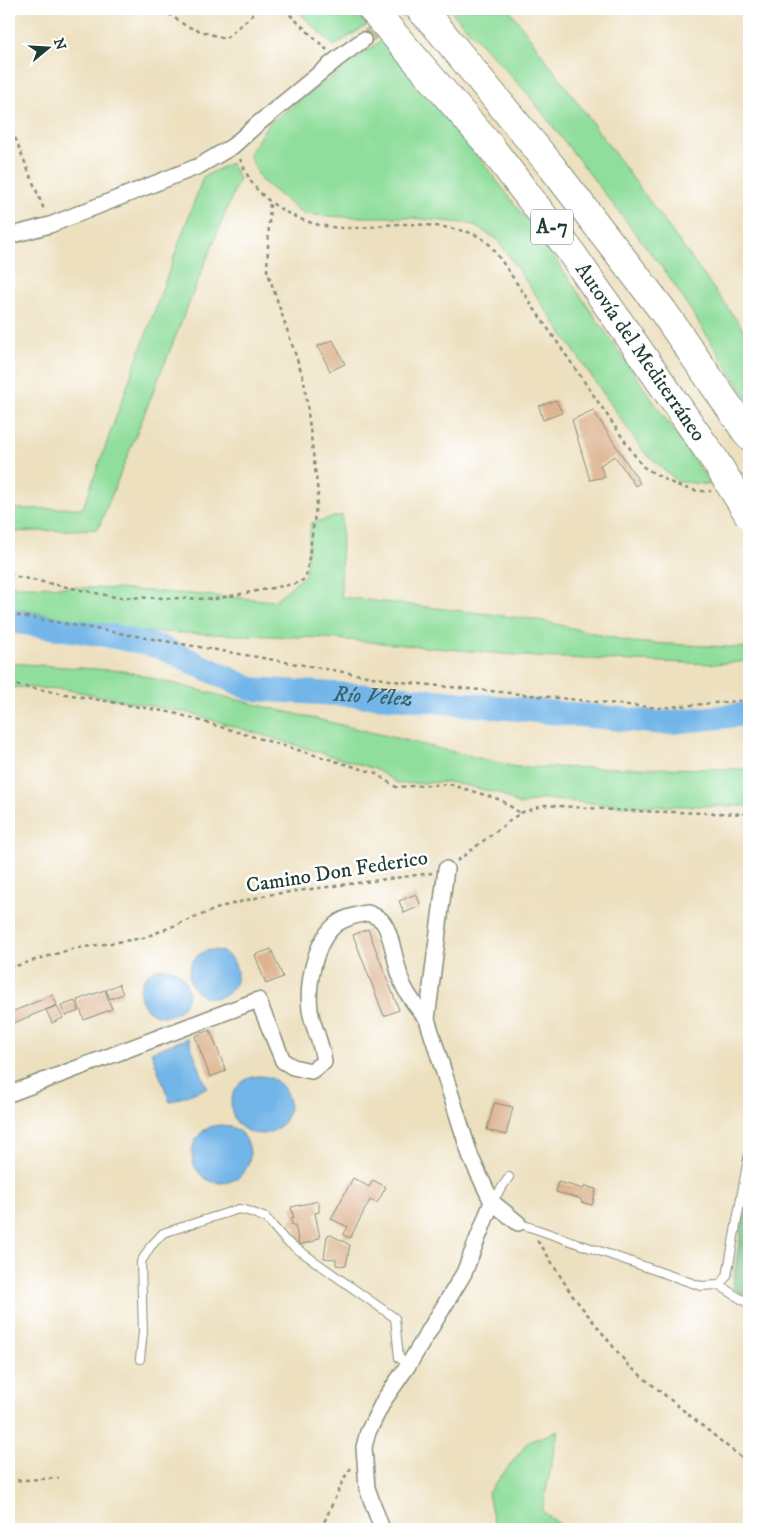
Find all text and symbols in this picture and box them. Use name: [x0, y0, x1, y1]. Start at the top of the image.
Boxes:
north arrow: [22, 22, 72, 72]
text: N: [49, 36, 70, 53]
road number: A-7: [531, 210, 573, 244]
street label: Autovía del Mediterráneo: [569, 258, 711, 447]
water label: Río Vélez: [332, 680, 414, 712]
street label: Camino Don Federico: [244, 845, 430, 899]

